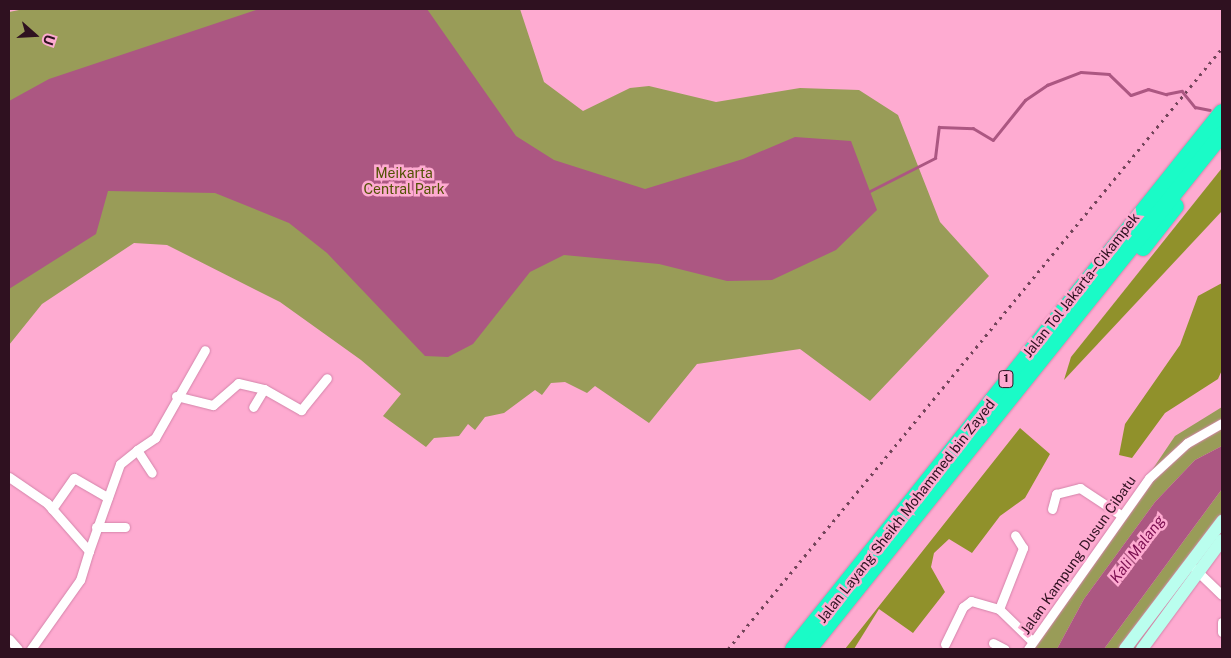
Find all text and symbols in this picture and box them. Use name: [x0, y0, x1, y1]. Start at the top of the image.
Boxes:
north arrow: [10, 10, 60, 60]
text: U: [40, 32, 58, 47]
park label: Meikarta Central Park: [363, 165, 445, 198]
street label: Jalan Tol Jakarta–Cikampek: [1019, 209, 1143, 361]
road number: 1: [997, 369, 1015, 388]
street label: Jalan Layang Sheikh Mohammed bin Zayed: [814, 396, 998, 626]
street label: Jalan Kampung Dusun Cibatu: [1017, 473, 1139, 637]
water label: Kali Malang: [1106, 512, 1168, 586]

